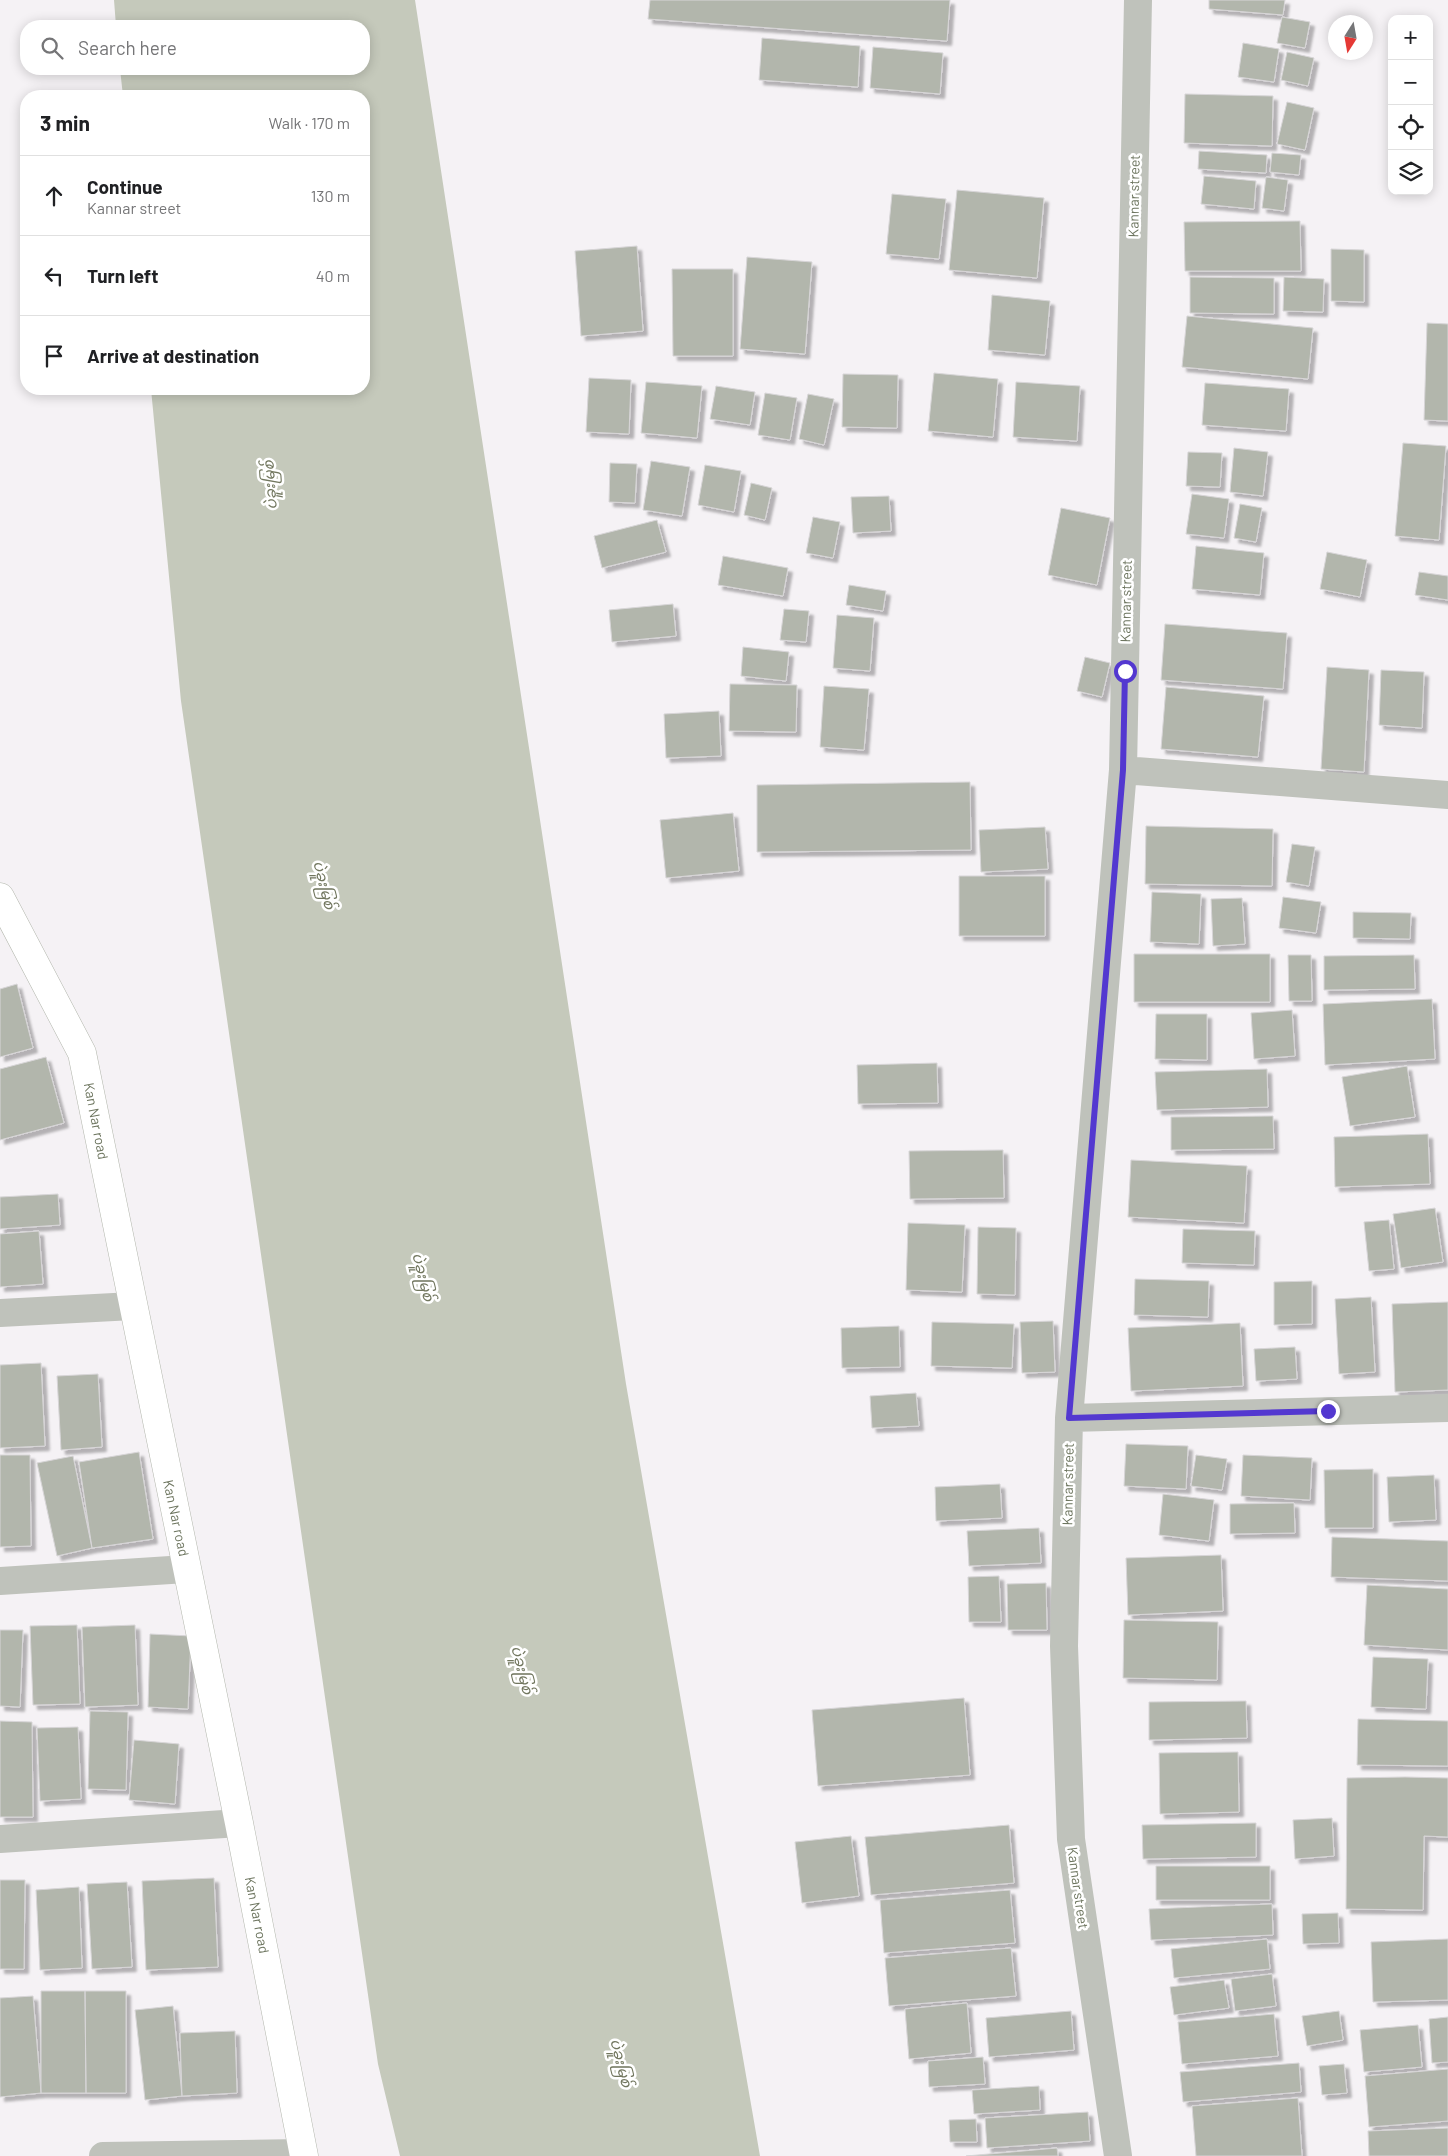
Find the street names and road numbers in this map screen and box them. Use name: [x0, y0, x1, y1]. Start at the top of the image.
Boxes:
street label: Kannar street: [1124, 155, 1143, 237]
street label: Kannar street: [1116, 560, 1135, 642]
street label: Kan Nar road: [81, 1081, 112, 1161]
street label: Kannar street: [1058, 1443, 1077, 1525]
street label: Kan Nar road: [160, 1478, 193, 1558]
street label: Kannar street: [1064, 1846, 1093, 1930]
street label: Kan Nar road: [242, 1875, 273, 1955]

